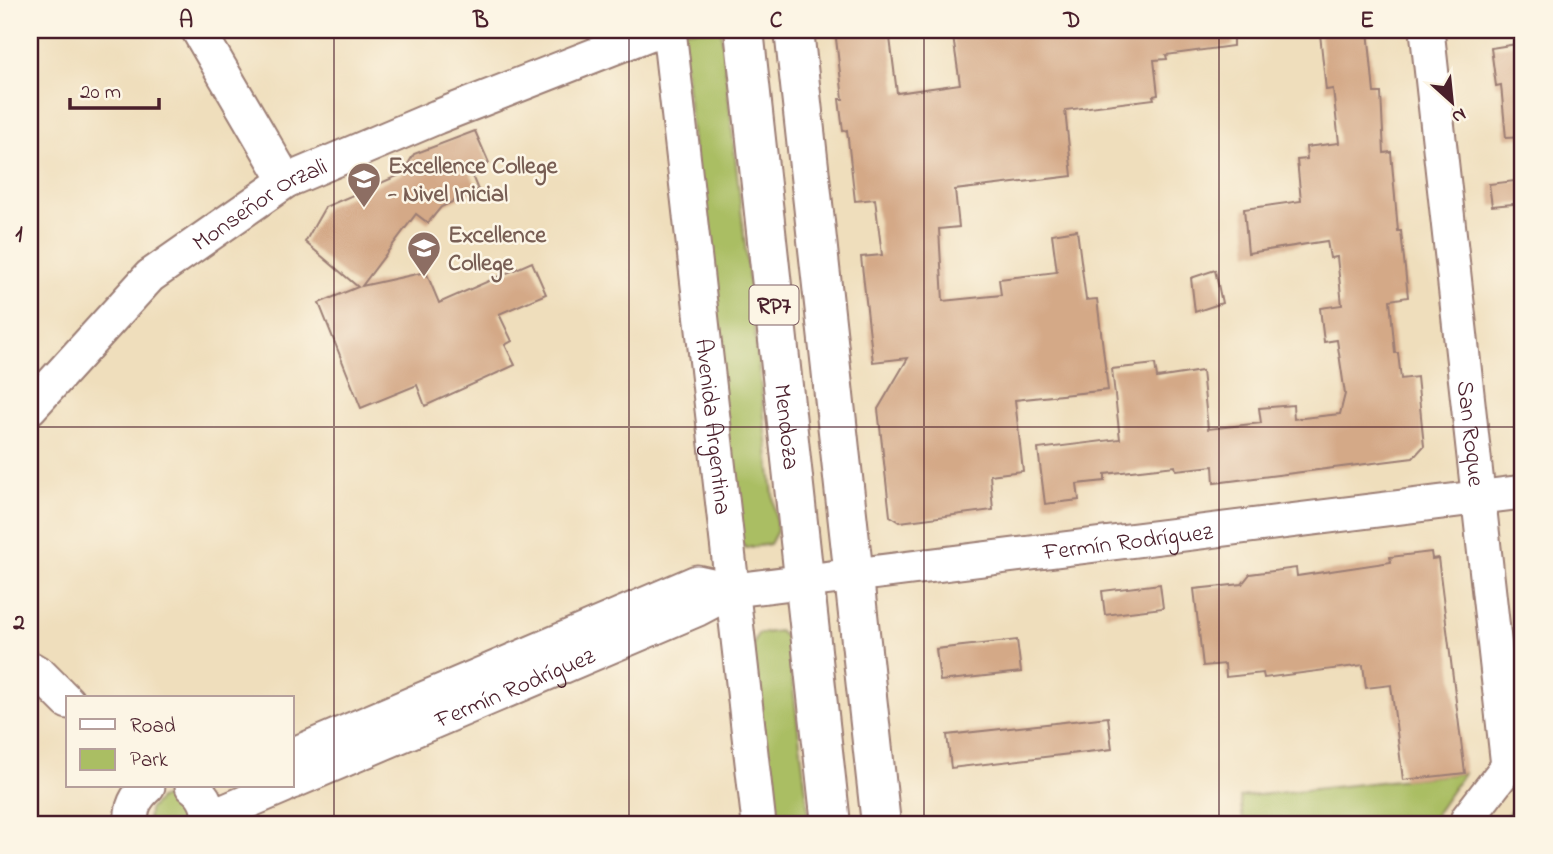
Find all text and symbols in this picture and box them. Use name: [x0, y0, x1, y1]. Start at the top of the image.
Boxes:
text: A: [179, 5, 193, 38]
text: B: [472, 5, 489, 38]
text: C: [770, 5, 783, 38]
text: D: [1063, 5, 1080, 38]
text: E: [1360, 5, 1374, 38]
scale bar: [70, 66, 159, 110]
north arrow: [1416, 66, 1486, 136]
text: 20 m: [80, 78, 121, 108]
text: N: [1447, 100, 1470, 130]
street label: Monseñor Orzali: [186, 150, 333, 261]
place label: Excellence College - Nivel Inicial: [387, 150, 559, 213]
school or university icon: Excellence College - Nivel Inicial: [345, 160, 383, 209]
text: 1: [15, 219, 23, 252]
place label: Excellence College: [448, 219, 547, 283]
school or university icon: Excellence College: [405, 229, 443, 278]
road number: RP7: [750, 286, 798, 324]
street label: Avenida Argentina: [684, 337, 739, 517]
street label: San Roque: [1446, 379, 1492, 489]
street label: Mendoza: [763, 382, 807, 472]
street label: Fermín Rodríguez: [1040, 516, 1216, 572]
text: 2: [12, 607, 25, 640]
street label: Fermín Rodríguez: [429, 639, 602, 739]
legend: [66, 696, 294, 788]
text: Road: [130, 712, 176, 742]
text: Park: [130, 746, 169, 776]

